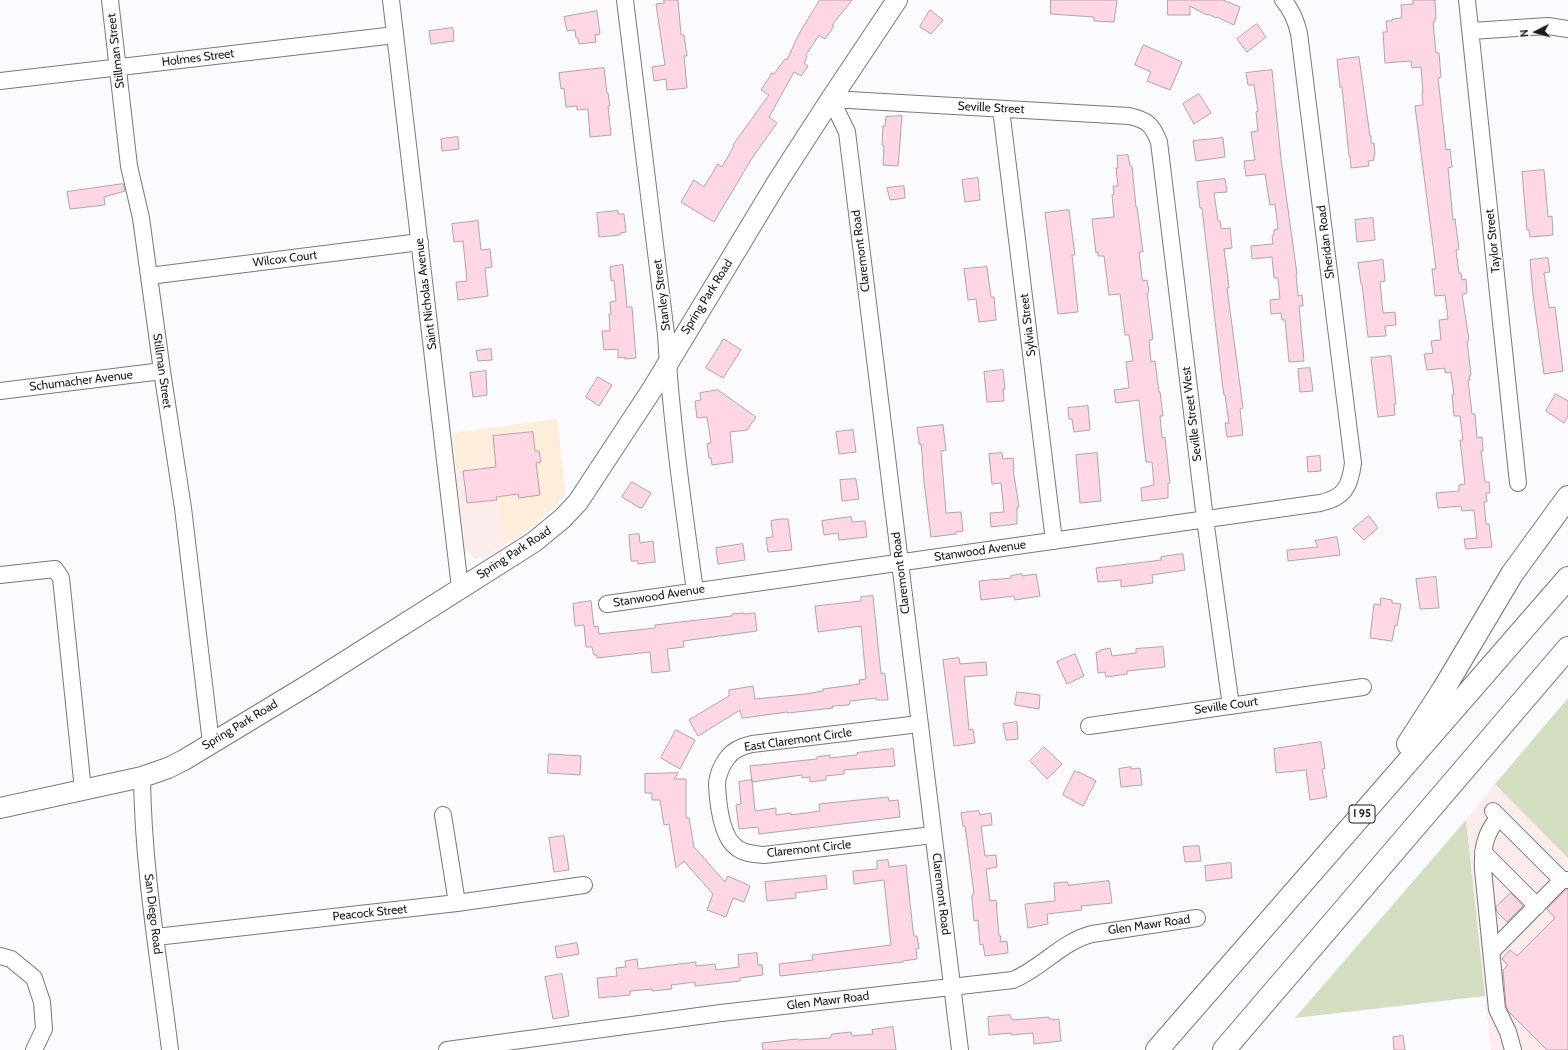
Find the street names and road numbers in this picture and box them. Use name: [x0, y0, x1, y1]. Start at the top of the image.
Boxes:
street label: Stillman Street: [104, 13, 128, 89]
street label: Holmes Street: [161, 46, 235, 70]
street label: Seville Street: [957, 99, 1025, 117]
street label: Sheridan Road: [1314, 205, 1338, 279]
street label: Taylor Street: [1482, 208, 1504, 274]
street label: Claremont Road: [849, 209, 873, 293]
street label: Saint Nicholas Avenue: [412, 237, 440, 351]
street label: Wilcox Court: [252, 248, 318, 270]
street label: Spring Park Road: [678, 257, 736, 337]
street label: Stanley Street: [650, 258, 674, 332]
street label: Sylvia Street: [1017, 293, 1039, 357]
street label: Stillman Street: [150, 333, 174, 409]
street label: Seville Street West: [1179, 366, 1205, 462]
street label: Schumacher Avenue: [28, 368, 134, 394]
street label: Spring Park Road: [474, 524, 554, 582]
street label: Claremont Road: [889, 531, 913, 615]
street label: Stanwood Avenue: [933, 537, 1027, 565]
street label: Stanwood Avenue: [612, 582, 706, 610]
street label: Seville Court: [1193, 694, 1259, 718]
street label: Spring Park Road: [200, 697, 280, 753]
street label: East Claremont Circle: [743, 725, 853, 755]
road number: I 95: [1349, 805, 1375, 823]
street label: Claremont Circle: [766, 837, 852, 861]
street label: Claremont Road: [929, 852, 953, 936]
street label: San Diego Road: [141, 873, 165, 955]
street label: Peacock Street: [332, 902, 408, 924]
street label: Glen Mawr Road: [1107, 912, 1191, 938]
street label: Glen Mawr Road: [786, 989, 870, 1013]

